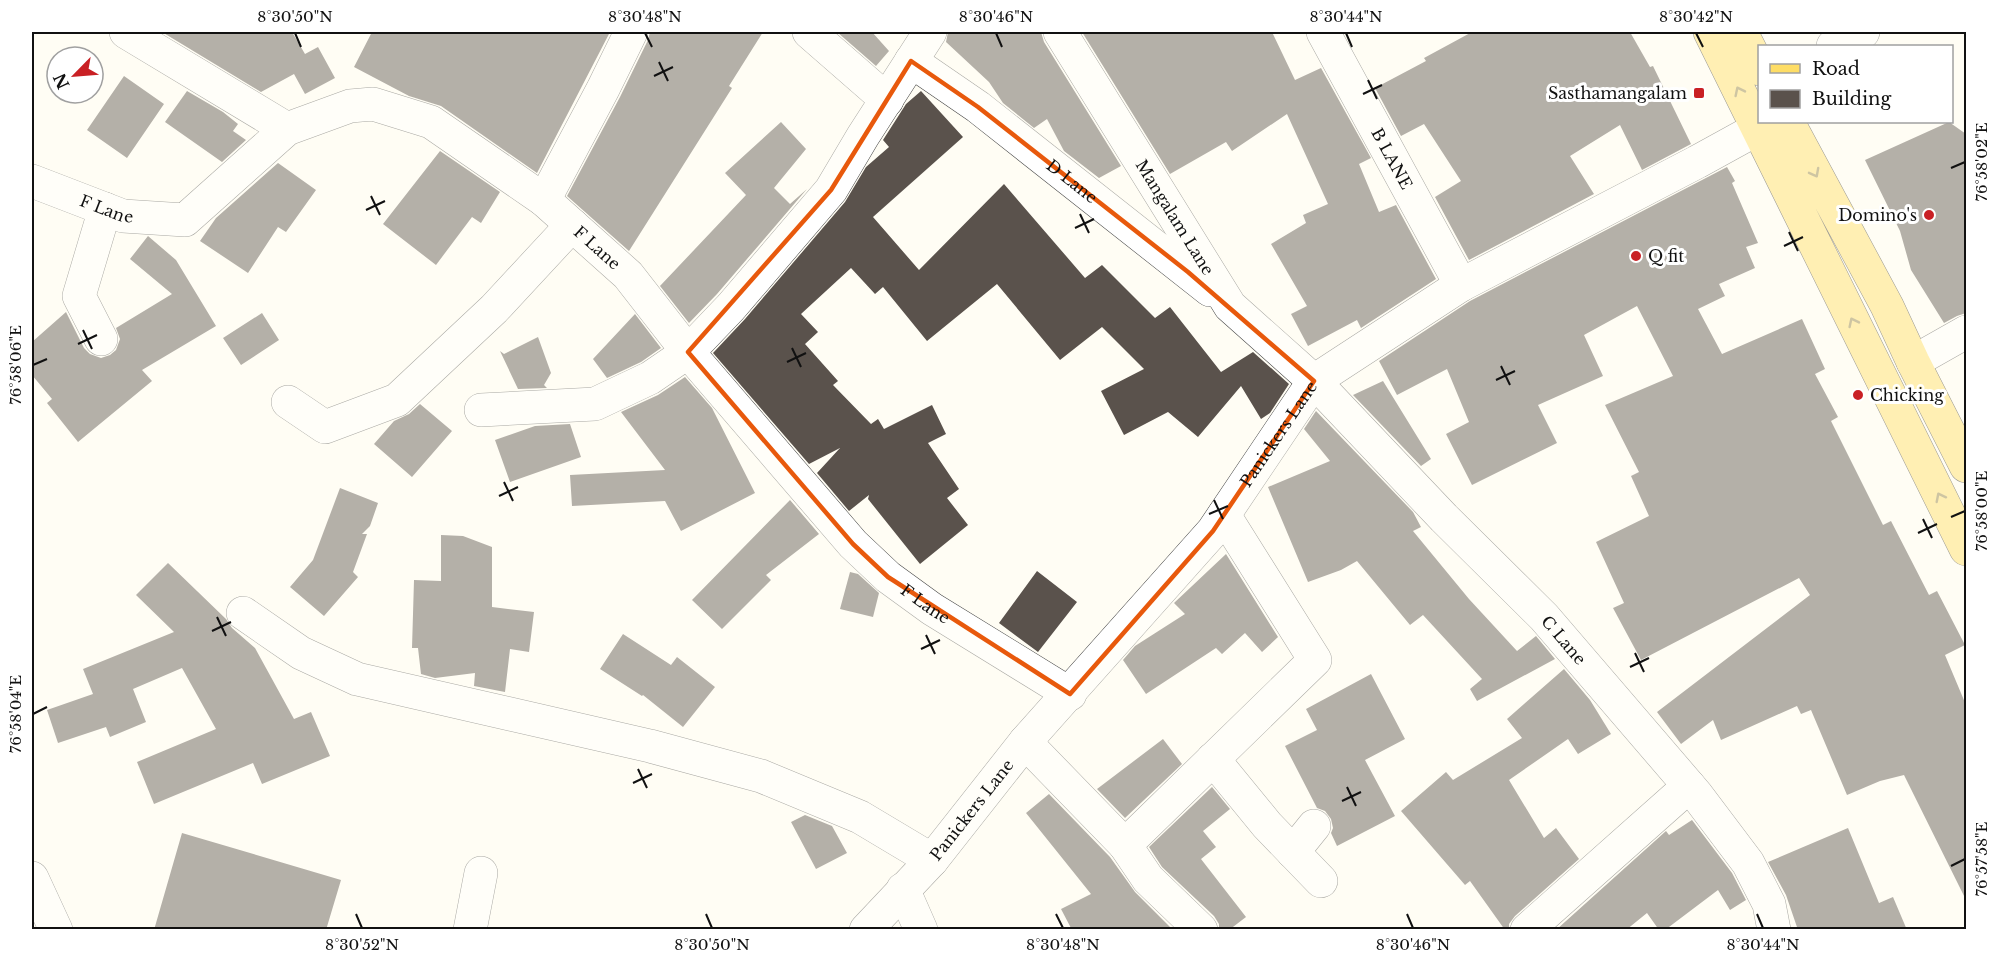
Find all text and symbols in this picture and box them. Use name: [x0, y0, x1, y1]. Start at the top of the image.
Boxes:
text: 8°30'50"N: [257, 7, 333, 26]
text: 8°30'48"N: [608, 7, 682, 26]
text: 8°30'46"N: [959, 7, 1033, 26]
text: 8°30'44"N: [1309, 7, 1383, 26]
text: 8°30'42"N: [1659, 7, 1733, 26]
north arrow: [45, 45, 105, 105]
legend: [1758, 45, 1953, 123]
text: Road: [1812, 58, 1860, 80]
text: N: [49, 70, 74, 92]
place label: Sasthamangalam: [1548, 83, 1687, 103]
marker: Sasthamangalam: [1692, 86, 1706, 100]
one-way arrow: [1734, 87, 1746, 98]
text: Building: [1812, 88, 1891, 110]
text: 76°58'02"E: [1972, 122, 1991, 202]
street label: B LANE: [1367, 124, 1417, 193]
street label: D Lane: [1042, 155, 1102, 207]
street label: Mangalam Lane: [1132, 156, 1218, 279]
one-way arrow: [1808, 167, 1819, 177]
street label: F Lane: [77, 190, 134, 227]
place label: Domino's: [1838, 205, 1917, 225]
marker: Domino's: [1922, 208, 1936, 222]
street label: F Lane: [570, 222, 625, 274]
place label: Q fit: [1648, 246, 1684, 266]
marker: Q fit: [1629, 249, 1643, 263]
one-way arrow: [1849, 318, 1861, 329]
text: 76°58'06"E: [6, 325, 25, 405]
street label: Panickers Lane: [1236, 377, 1321, 491]
place label: Chicking: [1870, 385, 1944, 405]
marker: Chicking: [1851, 388, 1865, 402]
text: 76°58'00"E: [1972, 471, 1991, 551]
one-way arrow: [1936, 492, 1948, 503]
street label: F Lane: [897, 580, 954, 628]
street label: C Lane: [1537, 611, 1590, 669]
text: 76°58'04"E: [6, 675, 25, 753]
street label: Panickers Lane: [925, 755, 1018, 865]
text: 76°57'58"E: [1972, 821, 1991, 897]
text: 8°30'52"N: [325, 935, 399, 954]
text: 8°30'50"N: [674, 935, 750, 954]
text: 8°30'48"N: [1026, 935, 1100, 954]
text: 8°30'46"N: [1376, 935, 1450, 954]
text: 8°30'44"N: [1726, 935, 1800, 954]

